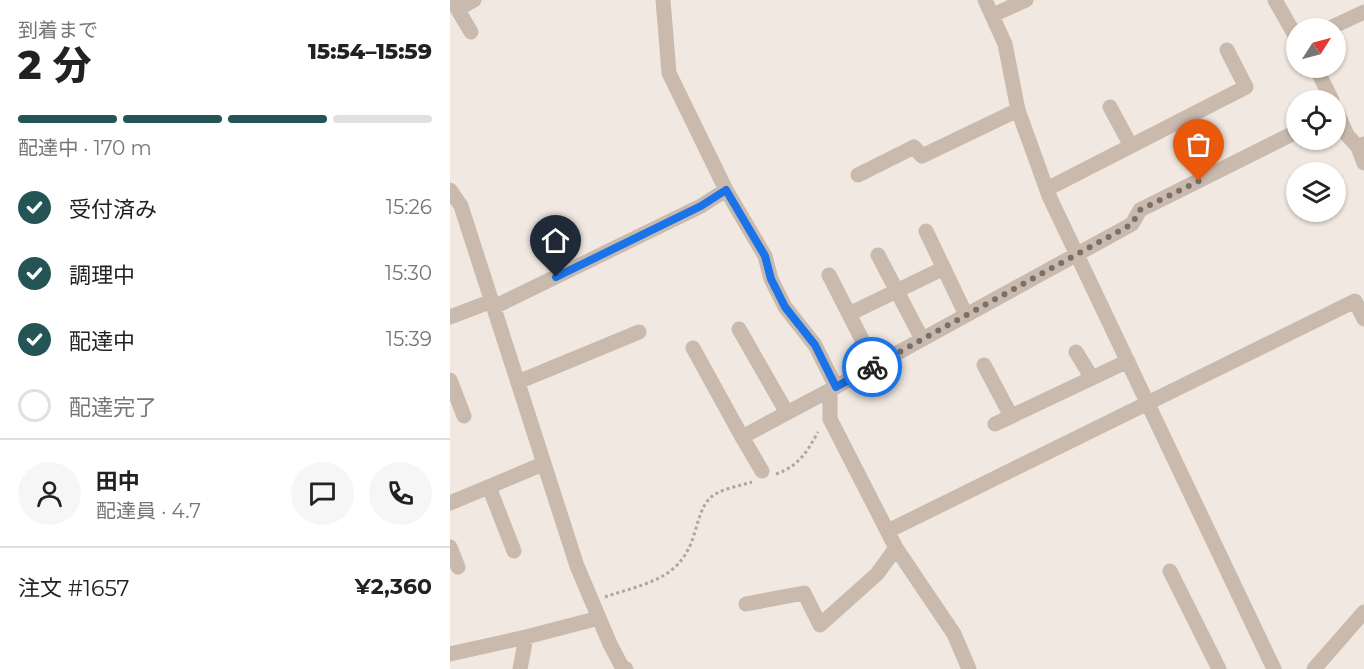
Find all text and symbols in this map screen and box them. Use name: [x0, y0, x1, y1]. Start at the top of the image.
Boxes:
text: 到着まで: [18, 18, 98, 42]
north arrow: [1286, 18, 1346, 78]
map controls: [1286, 18, 1346, 222]
text: 15:54–15:59: [308, 38, 432, 65]
text: 2 分: [18, 41, 92, 89]
button: locate: [1286, 90, 1346, 150]
pin: [1173, 119, 1224, 181]
icon: bag: [1182, 128, 1215, 161]
text: 配達中 · 170 m: [18, 136, 152, 160]
button: layers: [1286, 162, 1346, 222]
icon: check: [18, 191, 51, 224]
text: 15:26: [386, 195, 432, 219]
text: 受付済み: [69, 196, 157, 223]
pin: [530, 215, 581, 277]
icon: home: [539, 224, 572, 257]
icon: check: [18, 257, 51, 290]
text: 15:30: [385, 261, 432, 285]
text: 調理中: [69, 262, 135, 289]
icon: check: [18, 323, 51, 356]
text: 15:39: [386, 327, 432, 351]
text: 配達中: [69, 328, 135, 355]
courier: [842, 337, 902, 397]
icon: bike: [856, 351, 889, 384]
text: 配達完了: [69, 394, 157, 421]
button: person: [18, 462, 81, 525]
button: chat: [291, 462, 354, 525]
button: phone: [369, 462, 432, 525]
text: 田中: [96, 468, 140, 495]
text: 配達員 · 4.7: [96, 499, 201, 523]
text: ¥2,360: [355, 573, 432, 600]
text: 注文 #1657: [18, 575, 130, 602]

